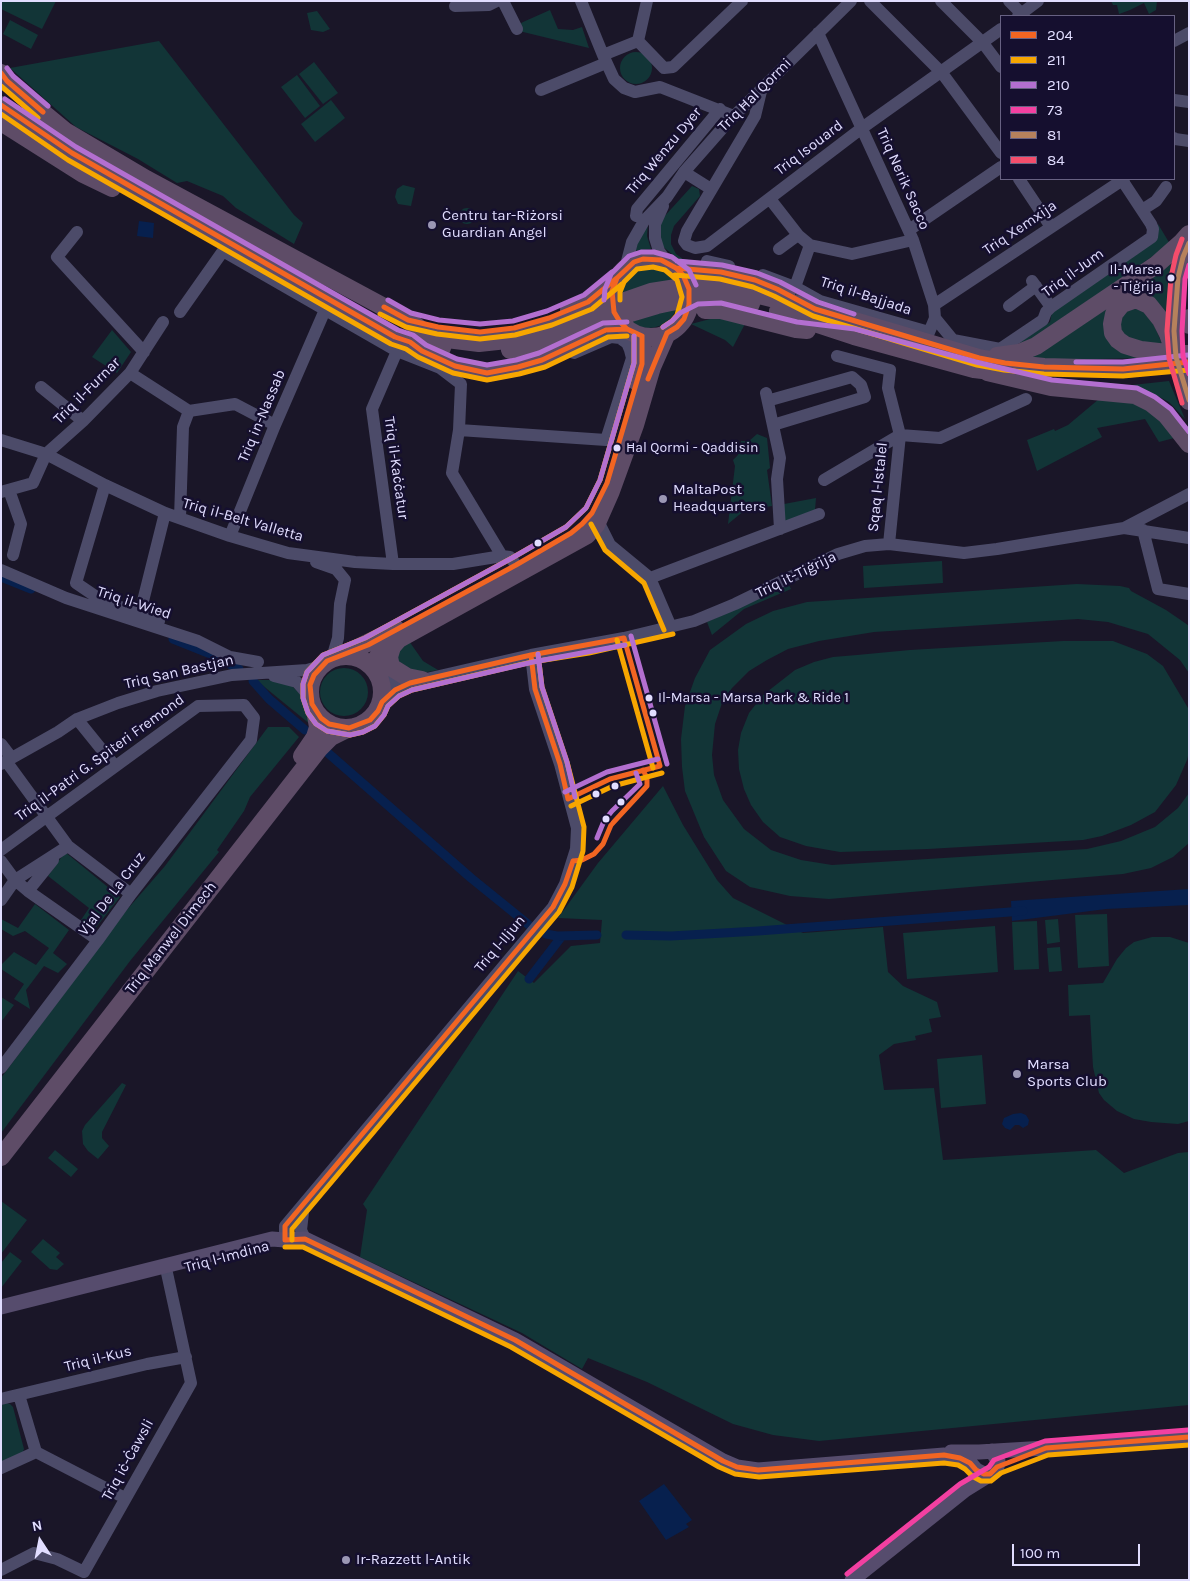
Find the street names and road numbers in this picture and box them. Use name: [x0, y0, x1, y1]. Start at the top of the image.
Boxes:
street label: Triq Ħal Qormi: [714, 54, 796, 136]
street label: Triq Wenzu Dyer: [622, 104, 706, 198]
street label: Triq Isouard: [771, 117, 847, 179]
street label: Triq Nerik Sacco: [873, 125, 933, 233]
street label: Triq Xemxija: [980, 197, 1060, 259]
street label: Triq il-Jum: [1039, 245, 1107, 301]
street label: Triq il-Bajjada: [818, 273, 914, 319]
street label: Triq il-Furnar: [50, 354, 124, 428]
street label: Triq in-Nassab: [234, 367, 290, 465]
street label: Triq il-Kaċċatur: [380, 415, 412, 521]
street label: Sqaq l-Istalel: [864, 441, 892, 533]
street label: Triq il-Belt Valletta: [181, 494, 305, 546]
street label: Triq it-Tiġrija: [753, 548, 839, 602]
street label: Triq il-Wied: [95, 583, 173, 623]
street label: Triq San Bastjan: [123, 651, 235, 693]
street label: Triq il-Patri G. Spiteri Fremond: [12, 691, 188, 825]
street label: Vjal De La Cruz: [75, 849, 149, 939]
street label: Triq Manwel Dimech: [121, 878, 221, 998]
street label: Triq l-Iljun: [471, 912, 529, 976]
street label: Triq l-Imdina: [183, 1237, 271, 1277]
street label: Triq il-Kus: [63, 1342, 133, 1376]
street label: Triq iċ-Ċawsli: [98, 1416, 158, 1504]

